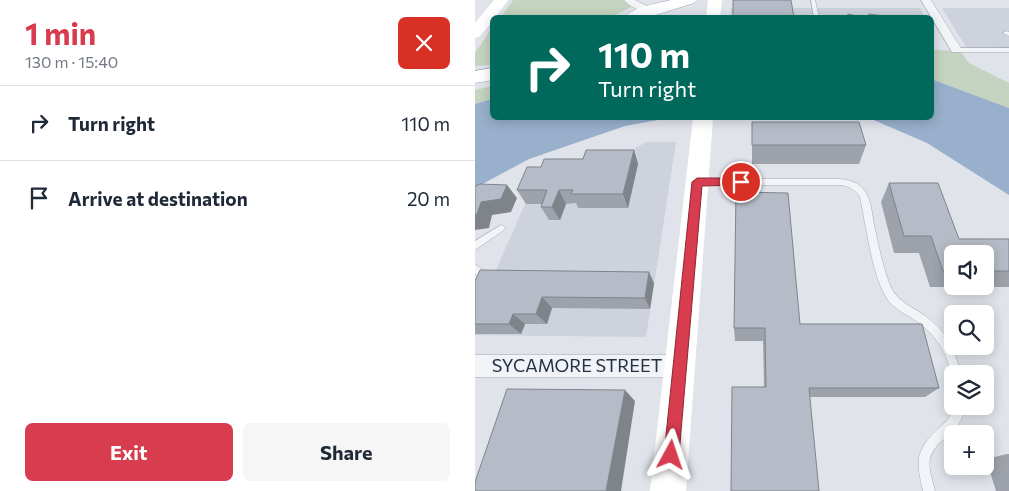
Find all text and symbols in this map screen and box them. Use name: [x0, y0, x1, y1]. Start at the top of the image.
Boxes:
text: 1 min: [25, 14, 96, 51]
button: close: [398, 17, 450, 69]
text: 110 m: [598, 32, 690, 75]
icon: right: [515, 35, 580, 100]
text: 130 m · 15:40: [25, 52, 118, 71]
text: Turn right: [598, 75, 696, 102]
icon: right: [25, 109, 53, 137]
text: Turn right: [68, 112, 155, 135]
text: 110 m: [401, 112, 450, 135]
pin: [720, 161, 762, 203]
icon: arrive: [727, 168, 755, 196]
icon: arrive: [25, 184, 53, 212]
text: Arrive at destination: [68, 187, 248, 210]
text: 20 m: [407, 187, 450, 210]
map controls: [944, 245, 994, 475]
button: sound: [944, 245, 994, 295]
button: search: [944, 305, 994, 355]
street label: SYCAMORE STREET: [492, 354, 662, 376]
button: layers: [944, 365, 994, 415]
button: Exit: [25, 423, 233, 481]
button: Share: [243, 423, 450, 481]
button: +: [944, 425, 994, 475]
position arrow: [644, 428, 696, 480]

